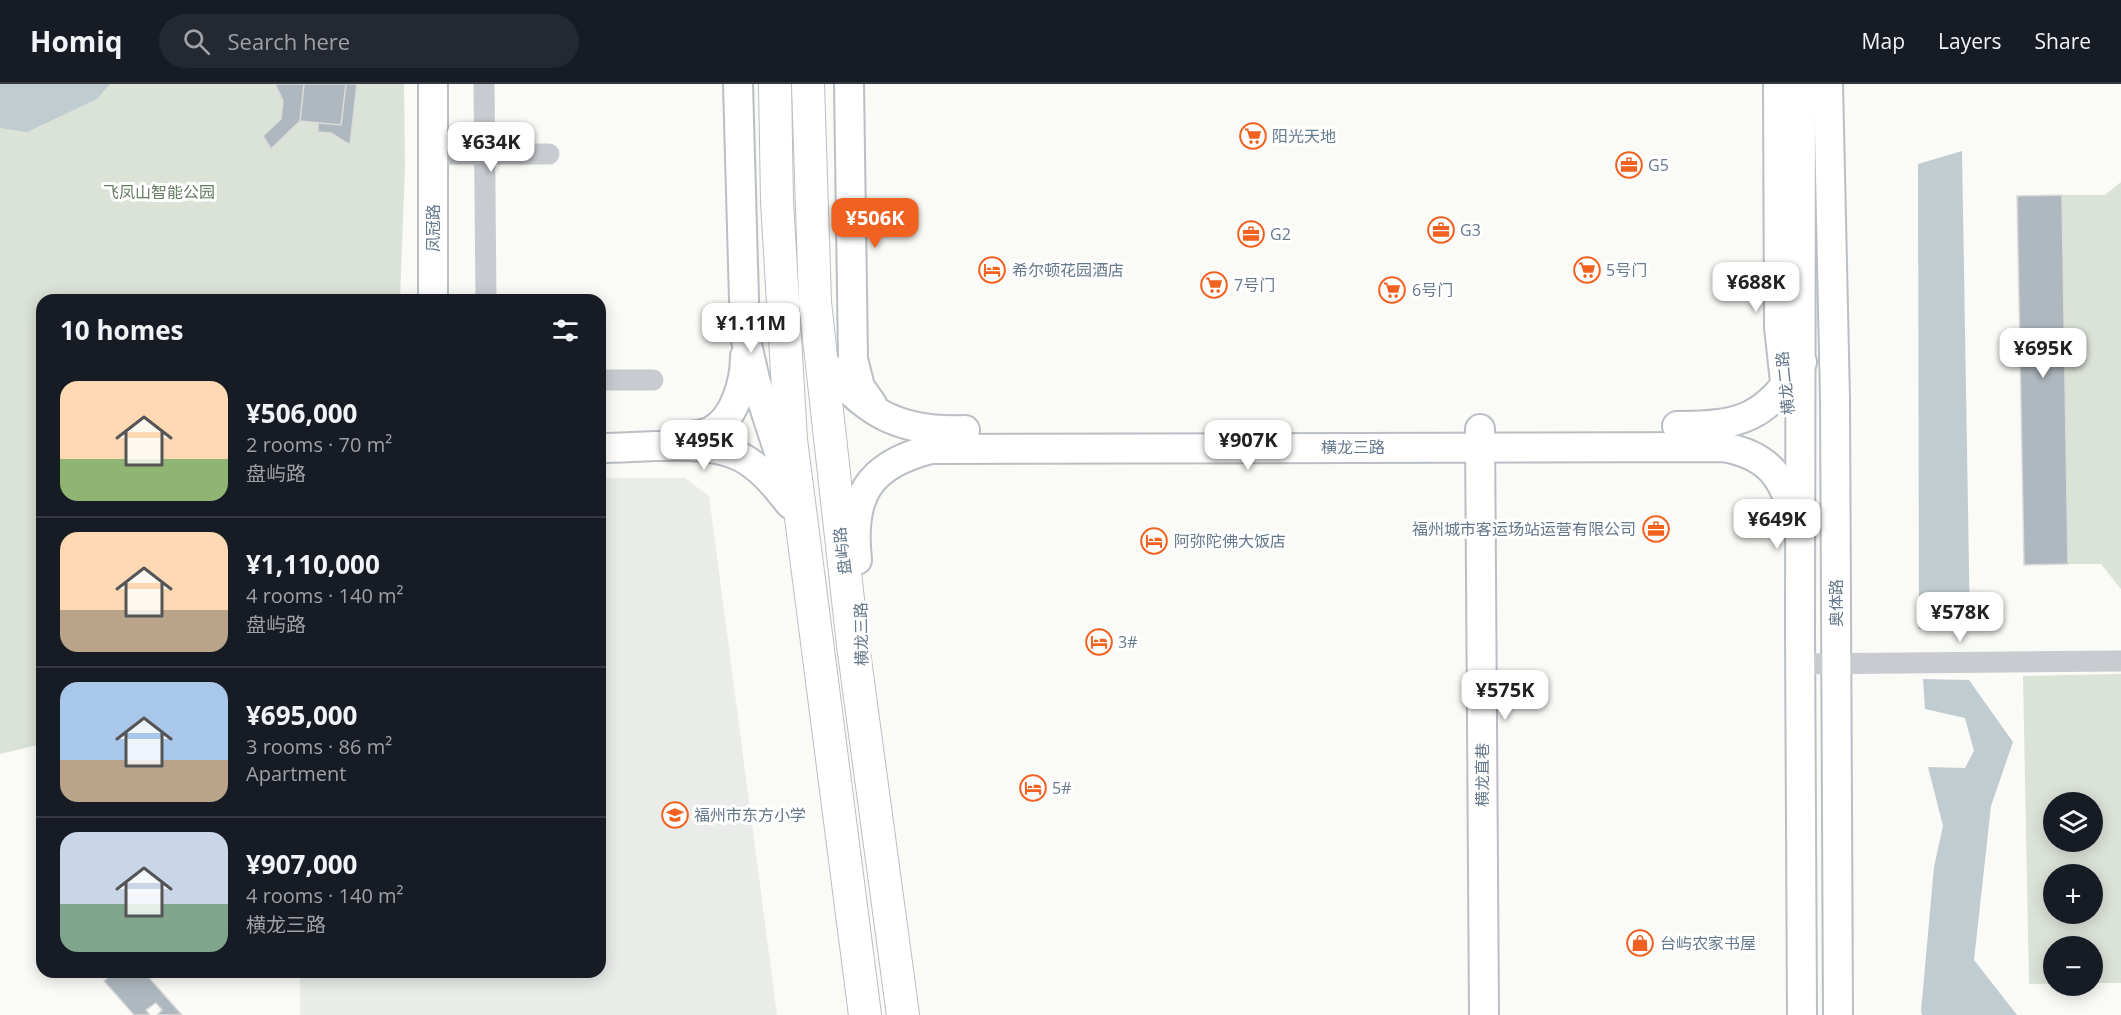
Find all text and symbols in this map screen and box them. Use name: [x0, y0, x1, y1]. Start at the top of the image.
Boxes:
search box: [159, 14, 579, 68]
text: Homiq: [30, 22, 123, 60]
icon: search: [180, 25, 213, 58]
text: Search here: [228, 26, 350, 56]
text: Map: [1862, 27, 1905, 55]
text: Layers: [1938, 27, 2002, 55]
text: Share: [2035, 27, 2091, 55]
supermarket icon: 阳光天地: [1238, 121, 1268, 151]
pin: ¥634K: [449, 122, 533, 173]
place label: 阳光天地: [1272, 125, 1336, 147]
text: ¥634K: [461, 128, 521, 155]
office icon: G5: [1614, 150, 1644, 180]
place label: G5: [1648, 154, 1669, 176]
park label: 飞凤山智能公园: [103, 181, 215, 203]
pin: ¥506K: [833, 198, 917, 249]
street label: 凤冠路: [422, 204, 444, 252]
text: ¥506K: [845, 204, 905, 231]
office icon: G3: [1426, 215, 1456, 245]
office icon: G2: [1236, 219, 1266, 249]
place label: G3: [1460, 219, 1481, 241]
place label: G2: [1270, 223, 1291, 245]
hotel icon: 希尔顿花园酒店: [977, 255, 1007, 285]
supermarket icon: 5号门: [1572, 255, 1602, 285]
place label: 希尔顿花园酒店: [1012, 259, 1124, 281]
place label: 5号门: [1606, 259, 1647, 281]
pin: ¥688K: [1714, 262, 1798, 313]
text: ¥688K: [1726, 268, 1786, 295]
supermarket icon: 7号门: [1199, 270, 1229, 300]
place label: 7号门: [1234, 274, 1275, 296]
supermarket icon: 6号门: [1377, 275, 1407, 305]
place label: 6号门: [1412, 279, 1453, 301]
pin: ¥1.11M: [702, 303, 800, 354]
text: ¥1.11M: [716, 309, 786, 336]
text: 10 homes: [60, 312, 184, 348]
icon: filters: [549, 314, 582, 347]
pin: ¥695K: [2001, 328, 2085, 379]
text: ¥695K: [2013, 334, 2073, 361]
street label: 横龙二路: [1771, 350, 1799, 416]
text: ¥506,000: [246, 395, 357, 431]
icon: home: [108, 405, 180, 477]
pin: ¥495K: [662, 420, 746, 471]
pin: ¥907K: [1206, 420, 1290, 471]
text: ¥495K: [674, 426, 734, 453]
text: ¥907K: [1218, 426, 1278, 453]
text: 2 rooms · 70 m²: [246, 431, 392, 458]
street label: 横龙三路: [1321, 436, 1385, 458]
text: 盘屿路: [246, 460, 306, 487]
pin: ¥649K: [1735, 499, 1819, 550]
text: ¥649K: [1747, 505, 1807, 532]
office icon: 福州城市客运场站运营有限公司: [1641, 514, 1671, 544]
place label: 福州城市客运场站运营有限公司: [1412, 518, 1636, 540]
street label: 盘屿路: [828, 526, 856, 576]
hotel icon: 阿弥陀佛大饭店: [1139, 526, 1169, 556]
place label: 阿弥陀佛大饭店: [1174, 530, 1286, 552]
text: ¥1,110,000: [246, 546, 380, 582]
icon: home: [108, 556, 180, 628]
street label: 奥体路: [1825, 579, 1847, 627]
text: 4 rooms · 140 m²: [246, 582, 404, 609]
pin: ¥578K: [1918, 592, 2002, 643]
text: ¥578K: [1930, 598, 1990, 625]
street label: 横龙三路: [849, 602, 873, 666]
text: 盘屿路: [246, 611, 306, 638]
hotel icon: 3#: [1084, 627, 1114, 657]
place label: 3#: [1118, 631, 1137, 653]
pin: ¥575K: [1463, 670, 1547, 721]
text: ¥575K: [1475, 676, 1535, 703]
text: ¥695,000: [246, 697, 357, 733]
icon: home: [108, 706, 180, 778]
text: 3 rooms · 86 m²: [246, 733, 392, 760]
street label: 横龙直巷: [1471, 743, 1493, 807]
text: Apartment: [246, 760, 346, 787]
hotel icon: 5#: [1018, 773, 1048, 803]
place label: 5#: [1052, 777, 1071, 799]
map controls: [2043, 792, 2103, 996]
button: layers: [2043, 792, 2103, 852]
school or university icon: 福州市东方小学: [660, 800, 690, 830]
place label: 福州市东方小学: [694, 804, 806, 826]
text: ¥907,000: [246, 846, 357, 882]
icon: home: [108, 856, 180, 928]
button: +: [2043, 864, 2103, 924]
text: 4 rooms · 140 m²: [246, 882, 404, 909]
text: 横龙三路: [246, 911, 326, 938]
shop icon: 台屿农家书屋: [1625, 928, 1655, 958]
place label: 台屿农家书屋: [1660, 932, 1756, 954]
button: −: [2043, 936, 2103, 996]

